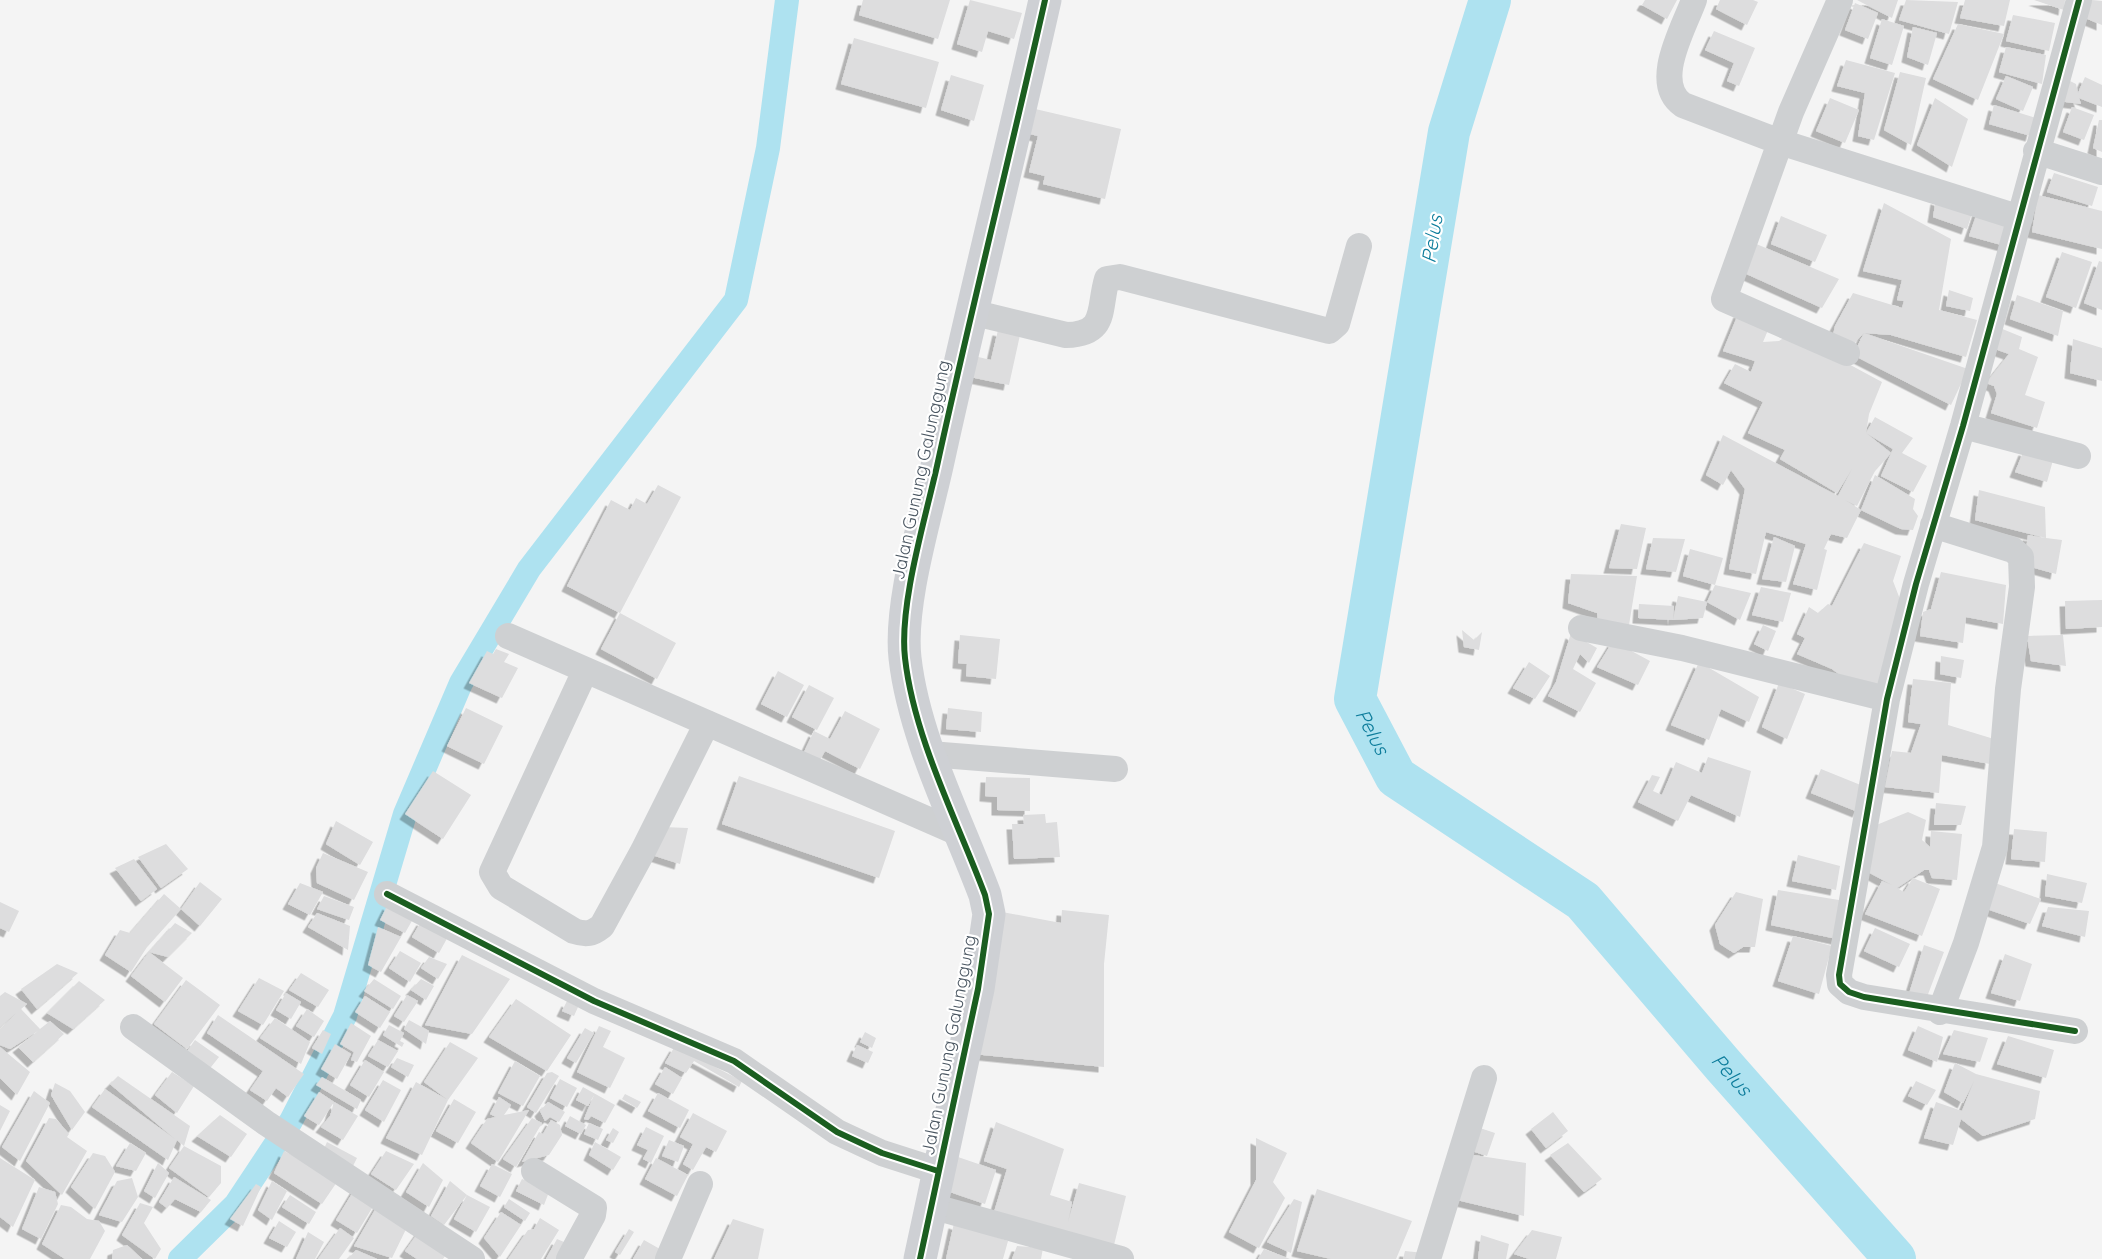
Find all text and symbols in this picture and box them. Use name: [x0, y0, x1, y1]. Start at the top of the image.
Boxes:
water label: Pelus: [1415, 212, 1448, 265]
street label: Jalan Gunung Galunggung: [886, 358, 955, 582]
water label: Pelus: [1350, 704, 1396, 760]
street label: Jalan Gunung Galunggung: [916, 933, 981, 1157]
water label: Pelus: [1707, 1048, 1758, 1102]

